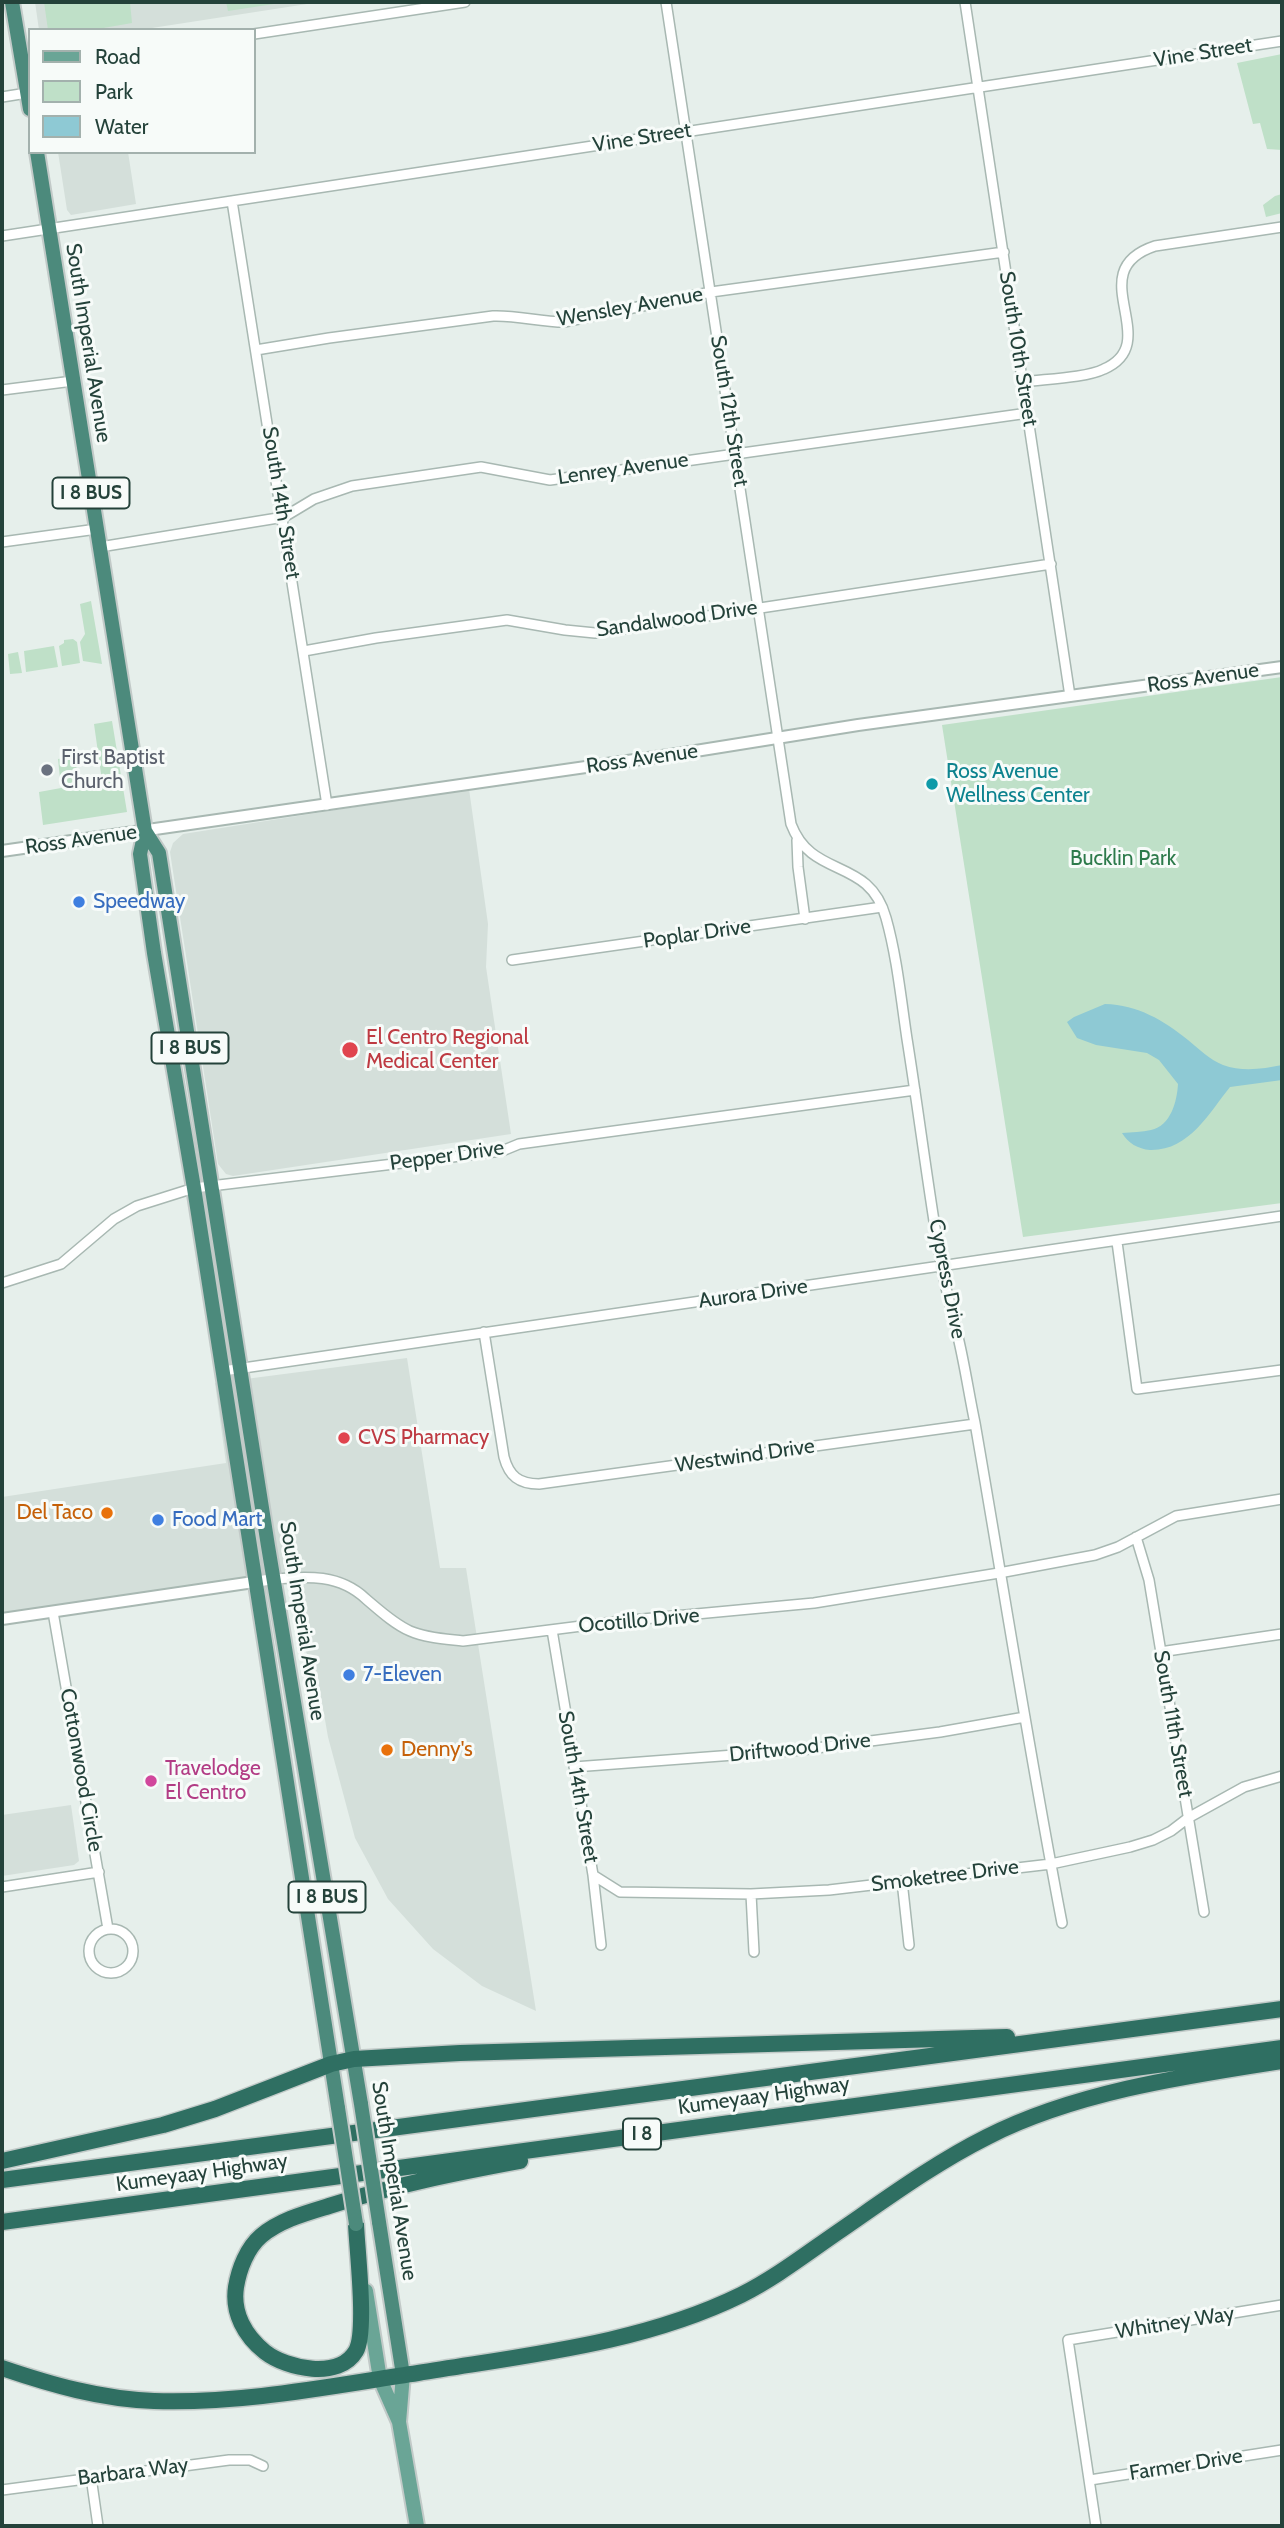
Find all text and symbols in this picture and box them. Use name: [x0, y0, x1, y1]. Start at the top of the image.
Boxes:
legend: [28, 28, 256, 154]
street label: Vine Street: [1152, 33, 1254, 73]
text: Road: [95, 44, 141, 69]
text: Park: [95, 79, 133, 104]
text: Water: [95, 114, 148, 139]
street label: Vine Street: [591, 118, 693, 158]
street label: South Imperial Avenue: [60, 242, 116, 444]
street label: South 10th Street: [993, 270, 1043, 428]
street label: Wensley Avenue: [555, 282, 705, 332]
street label: South 12th Street: [705, 333, 753, 489]
street label: South 14th Street: [256, 425, 306, 581]
street label: Lenrey Avenue: [556, 447, 690, 491]
road number: I 8 BUS: [52, 478, 130, 508]
street label: Sandalwood Drive: [595, 595, 759, 643]
street label: Ross Avenue: [1146, 658, 1260, 698]
street label: Ross Avenue: [585, 739, 699, 779]
place label: First Baptist Church: [61, 745, 165, 795]
place label: Ross Avenue Wellness Center: [946, 759, 1090, 809]
marker: First Baptist Church: [39, 762, 55, 778]
marker: Ross Avenue Wellness Center: [924, 776, 940, 792]
street label: Ross Avenue: [24, 820, 138, 860]
park label: Bucklin Park: [1070, 846, 1176, 872]
place label: Speedway: [93, 889, 185, 915]
marker: Speedway: [71, 894, 87, 910]
street label: Poplar Drive: [642, 914, 752, 954]
place label: El Centro Regional Medical Center: [366, 1025, 529, 1075]
road number: I 8 BUS: [152, 1032, 228, 1064]
marker: El Centro Regional Medical Center: [340, 1040, 360, 1060]
street label: Pepper Drive: [388, 1136, 506, 1176]
street label: Cypress Drive: [923, 1217, 971, 1341]
street label: Aurora Drive: [697, 1274, 809, 1314]
place label: CVS Pharmacy: [358, 1425, 489, 1451]
marker: CVS Pharmacy: [336, 1430, 352, 1446]
street label: Westwind Drive: [674, 1434, 816, 1478]
place label: Del Taco: [16, 1500, 93, 1526]
marker: Del Taco: [99, 1505, 115, 1521]
place label: Food Mart: [172, 1507, 262, 1533]
marker: Food Mart: [150, 1512, 166, 1528]
street label: South Imperial Avenue: [274, 1520, 330, 1722]
street label: Ocotillo Drive: [577, 1603, 701, 1639]
street label: South 11th Street: [1148, 1649, 1198, 1799]
place label: 7-Eleven: [363, 1662, 442, 1688]
marker: 7-Eleven: [341, 1667, 357, 1683]
street label: Cottonwood Circle: [54, 1686, 108, 1854]
street label: South 14th Street: [552, 1709, 604, 1865]
street label: Driftwood Drive: [728, 1728, 872, 1768]
place label: Denny's: [401, 1737, 473, 1763]
marker: Denny's: [379, 1742, 395, 1758]
place label: Travelodge El Centro: [165, 1756, 261, 1806]
marker: Travelodge El Centro: [143, 1773, 159, 1789]
street label: Smoketree Drive: [870, 1854, 1020, 1898]
road number: I 8 BUS: [288, 1882, 366, 1912]
street label: Kumeyaay Highway: [677, 2071, 851, 2121]
street label: South Imperial Avenue: [366, 2080, 422, 2282]
road number: I 8: [623, 2118, 661, 2150]
street label: Kumeyaay Highway: [115, 2148, 289, 2198]
street label: Whitney Way: [1114, 2301, 1236, 2345]
street label: Farmer Drive: [1128, 2444, 1244, 2486]
street label: Barbara Way: [76, 2453, 190, 2491]

